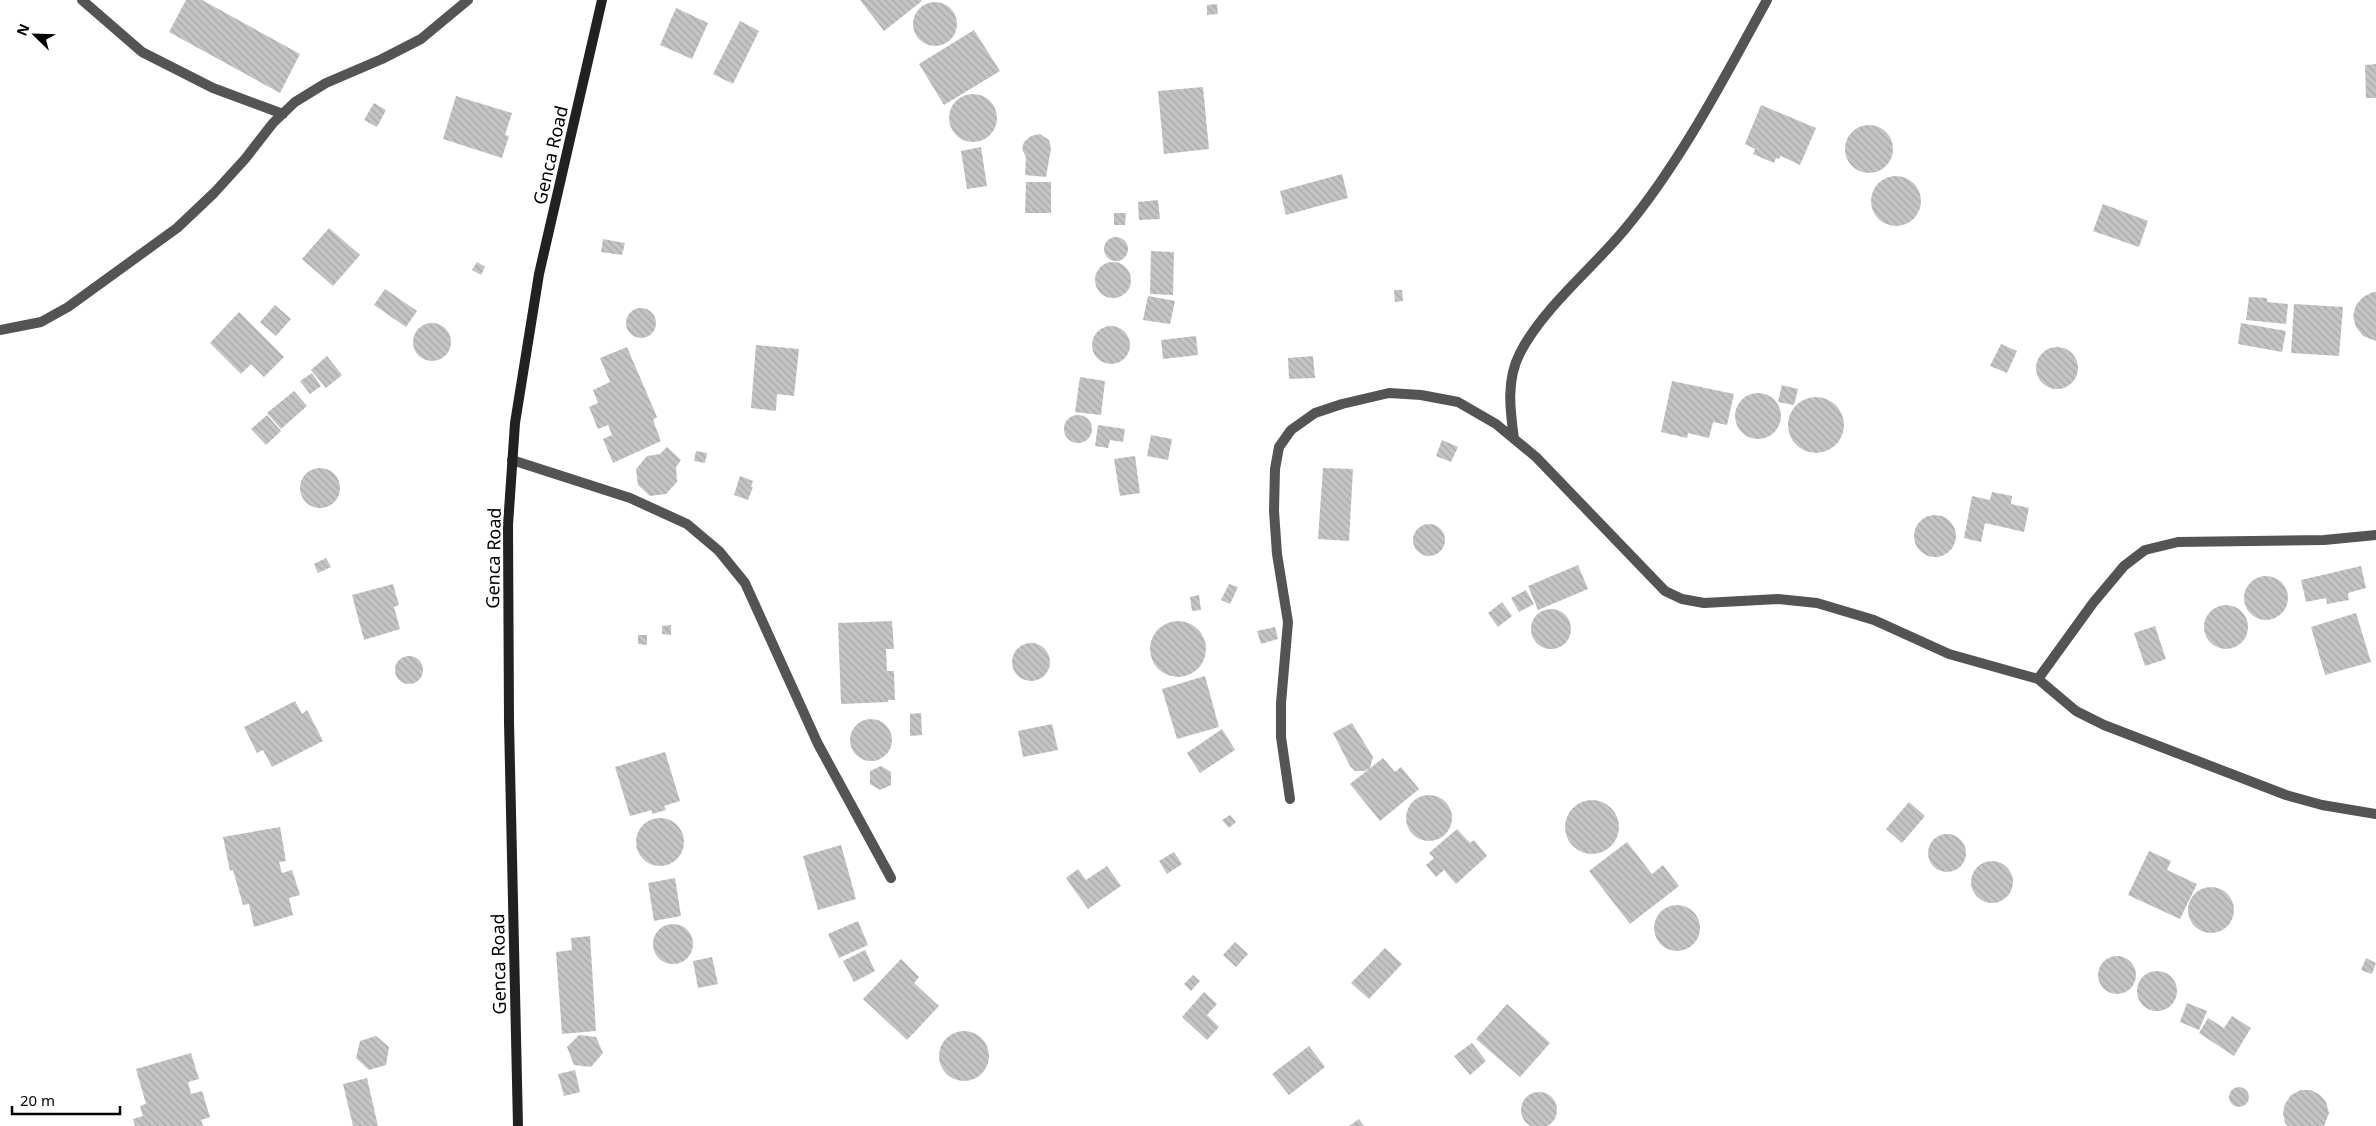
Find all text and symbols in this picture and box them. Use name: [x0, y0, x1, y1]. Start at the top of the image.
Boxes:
north arrow: [10, 10, 60, 60]
text: N: [12, 21, 34, 39]
street label: Genca Road: [527, 103, 573, 207]
street label: Genca Road: [480, 507, 506, 609]
street label: Genca Road: [485, 913, 511, 1015]
scale bar: [12, 1084, 120, 1116]
text: 20 m: [20, 1090, 55, 1110]

